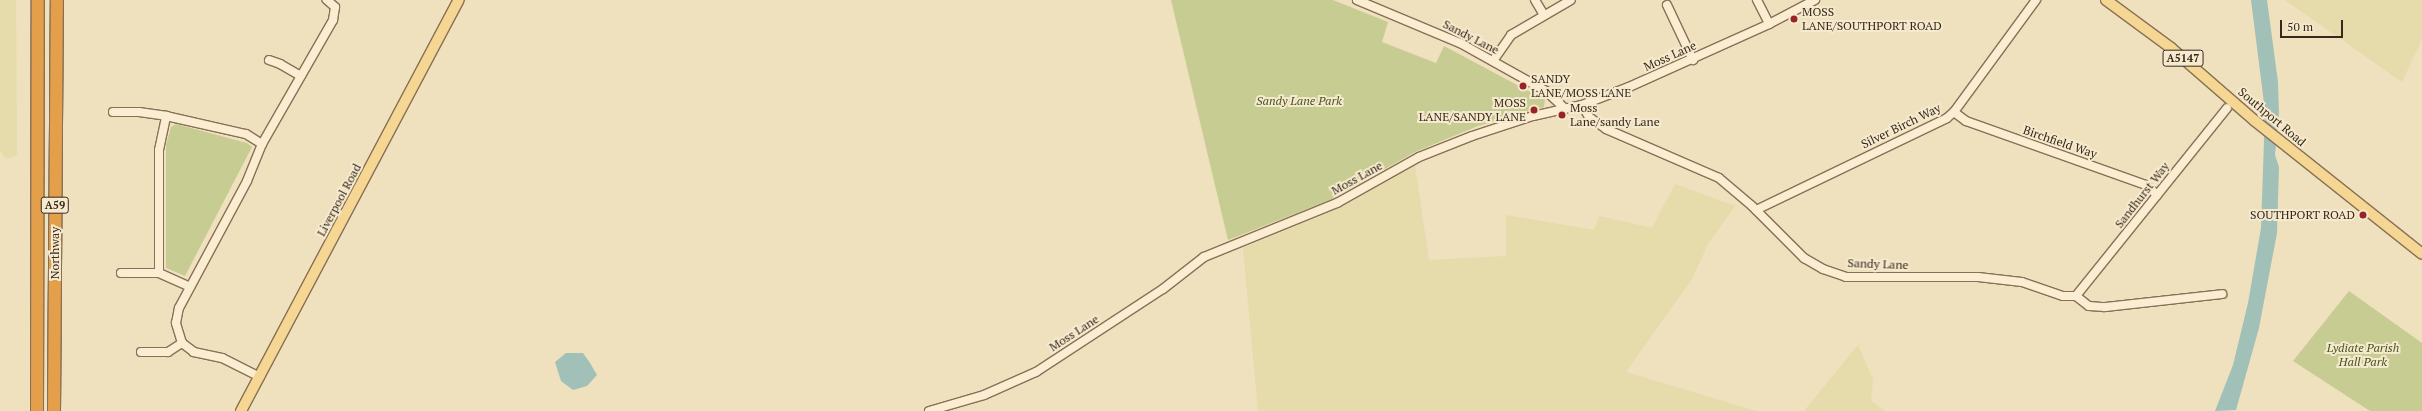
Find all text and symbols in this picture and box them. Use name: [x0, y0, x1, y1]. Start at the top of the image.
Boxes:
place label: MOSS LANE/SOUTHPORT ROAD: [1802, 5, 1942, 33]
scale bar: [2282, 12, 2345, 38]
marker: MOSS LANE/SOUTHPORT ROAD: [1789, 14, 1799, 24]
street label: Sandy Lane: [1441, 17, 1501, 57]
text: 50 m: [2287, 19, 2313, 34]
street label: Moss Lane: [1641, 38, 1699, 74]
road number: A5147: [2162, 49, 2204, 67]
place label: SANDY LANE/MOSS LANE: [1531, 72, 1631, 100]
marker: SANDY LANE/MOSS LANE: [1518, 81, 1528, 91]
street label: Southport Road: [2235, 85, 2309, 149]
park label: Sandy Lane Park: [1256, 94, 1342, 108]
place label: MOSS LANE/SANDY LANE: [1419, 96, 1526, 124]
place label: Moss Lane/sandy Lane: [1570, 101, 1660, 129]
street label: Silver Birch Way: [1859, 101, 1943, 151]
marker: MOSS LANE/SANDY LANE: [1529, 105, 1539, 115]
marker: Moss Lane/sandy Lane: [1557, 110, 1567, 120]
street label: Birchfield Way: [2021, 123, 2099, 161]
street label: Moss Lane: [1329, 158, 1385, 198]
street label: Sandhurst Way: [2112, 159, 2172, 231]
street label: Liverpool Road: [314, 161, 364, 239]
road number: A59: [40, 196, 70, 214]
place label: SOUTHPORT ROAD: [2250, 208, 2355, 222]
marker: SOUTHPORT ROAD: [2358, 210, 2368, 220]
street label: Northway: [48, 227, 62, 279]
street label: Sandy Lane: [1847, 256, 1909, 272]
street label: Moss Lane: [1047, 312, 1101, 354]
park label: Lydiate Parish Hall Park: [2327, 341, 2399, 369]

